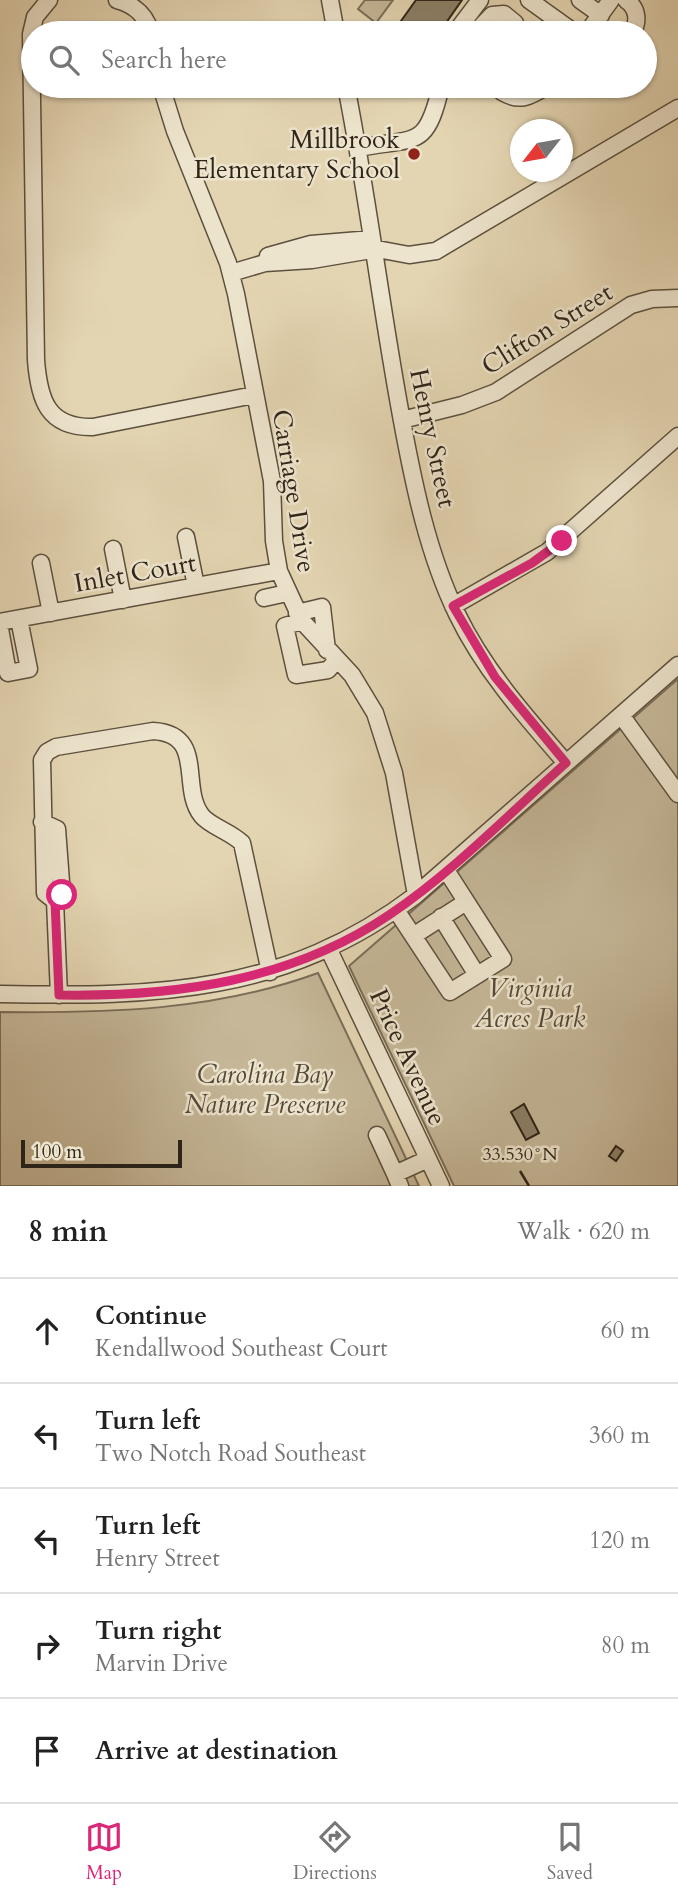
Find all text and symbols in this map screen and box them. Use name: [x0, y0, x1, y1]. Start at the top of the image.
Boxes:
search box: [21, 21, 657, 98]
icon: search: [45, 41, 83, 79]
text: Search here: [101, 42, 227, 77]
north arrow: [510, 119, 573, 182]
place label: Millbrook Elementary School: [193, 122, 400, 187]
marker: Millbrook Elementary School: [406, 146, 422, 162]
street label: Clifton Street: [475, 275, 619, 383]
street label: Henry Street: [401, 365, 465, 511]
street label: Carriage Drive: [264, 407, 324, 575]
route end: [546, 525, 577, 556]
street label: Inlet Court: [71, 545, 199, 601]
route start: [46, 879, 77, 910]
park label: Virginia Acres Park: [474, 971, 586, 1036]
street label: Price Avenue: [361, 983, 455, 1131]
park label: Carolina Bay Nature Preserve: [185, 1057, 346, 1122]
scale bar: [21, 1137, 182, 1169]
text: 100 m: [32, 1139, 82, 1165]
text: 33.530°N: [482, 1142, 558, 1167]
text: 8 min: [28, 1211, 108, 1252]
text: Walk · 620 m: [517, 1216, 650, 1247]
text: Continue: [95, 1298, 207, 1333]
icon: ahead: [28, 1312, 66, 1350]
text: 60 m: [601, 1315, 650, 1346]
text: Kendallwood Southeast Court: [95, 1333, 388, 1364]
text: Turn left: [95, 1403, 200, 1438]
icon: left: [28, 1417, 66, 1455]
text: 360 m: [589, 1420, 650, 1451]
text: Two Notch Road Southeast: [95, 1438, 366, 1469]
text: Turn left: [95, 1508, 200, 1543]
icon: left: [28, 1522, 66, 1560]
text: 120 m: [589, 1525, 650, 1556]
text: Henry Street: [95, 1543, 220, 1574]
text: Turn right: [95, 1613, 222, 1648]
icon: right: [28, 1627, 66, 1665]
text: 80 m: [601, 1630, 650, 1661]
text: Marvin Drive: [95, 1648, 228, 1679]
icon: arrive: [28, 1732, 66, 1770]
text: Arrive at destination: [95, 1733, 338, 1768]
tab: Map: [85, 1818, 123, 1886]
tab: Directions: [293, 1818, 377, 1886]
tab: Saved: [547, 1818, 593, 1886]

